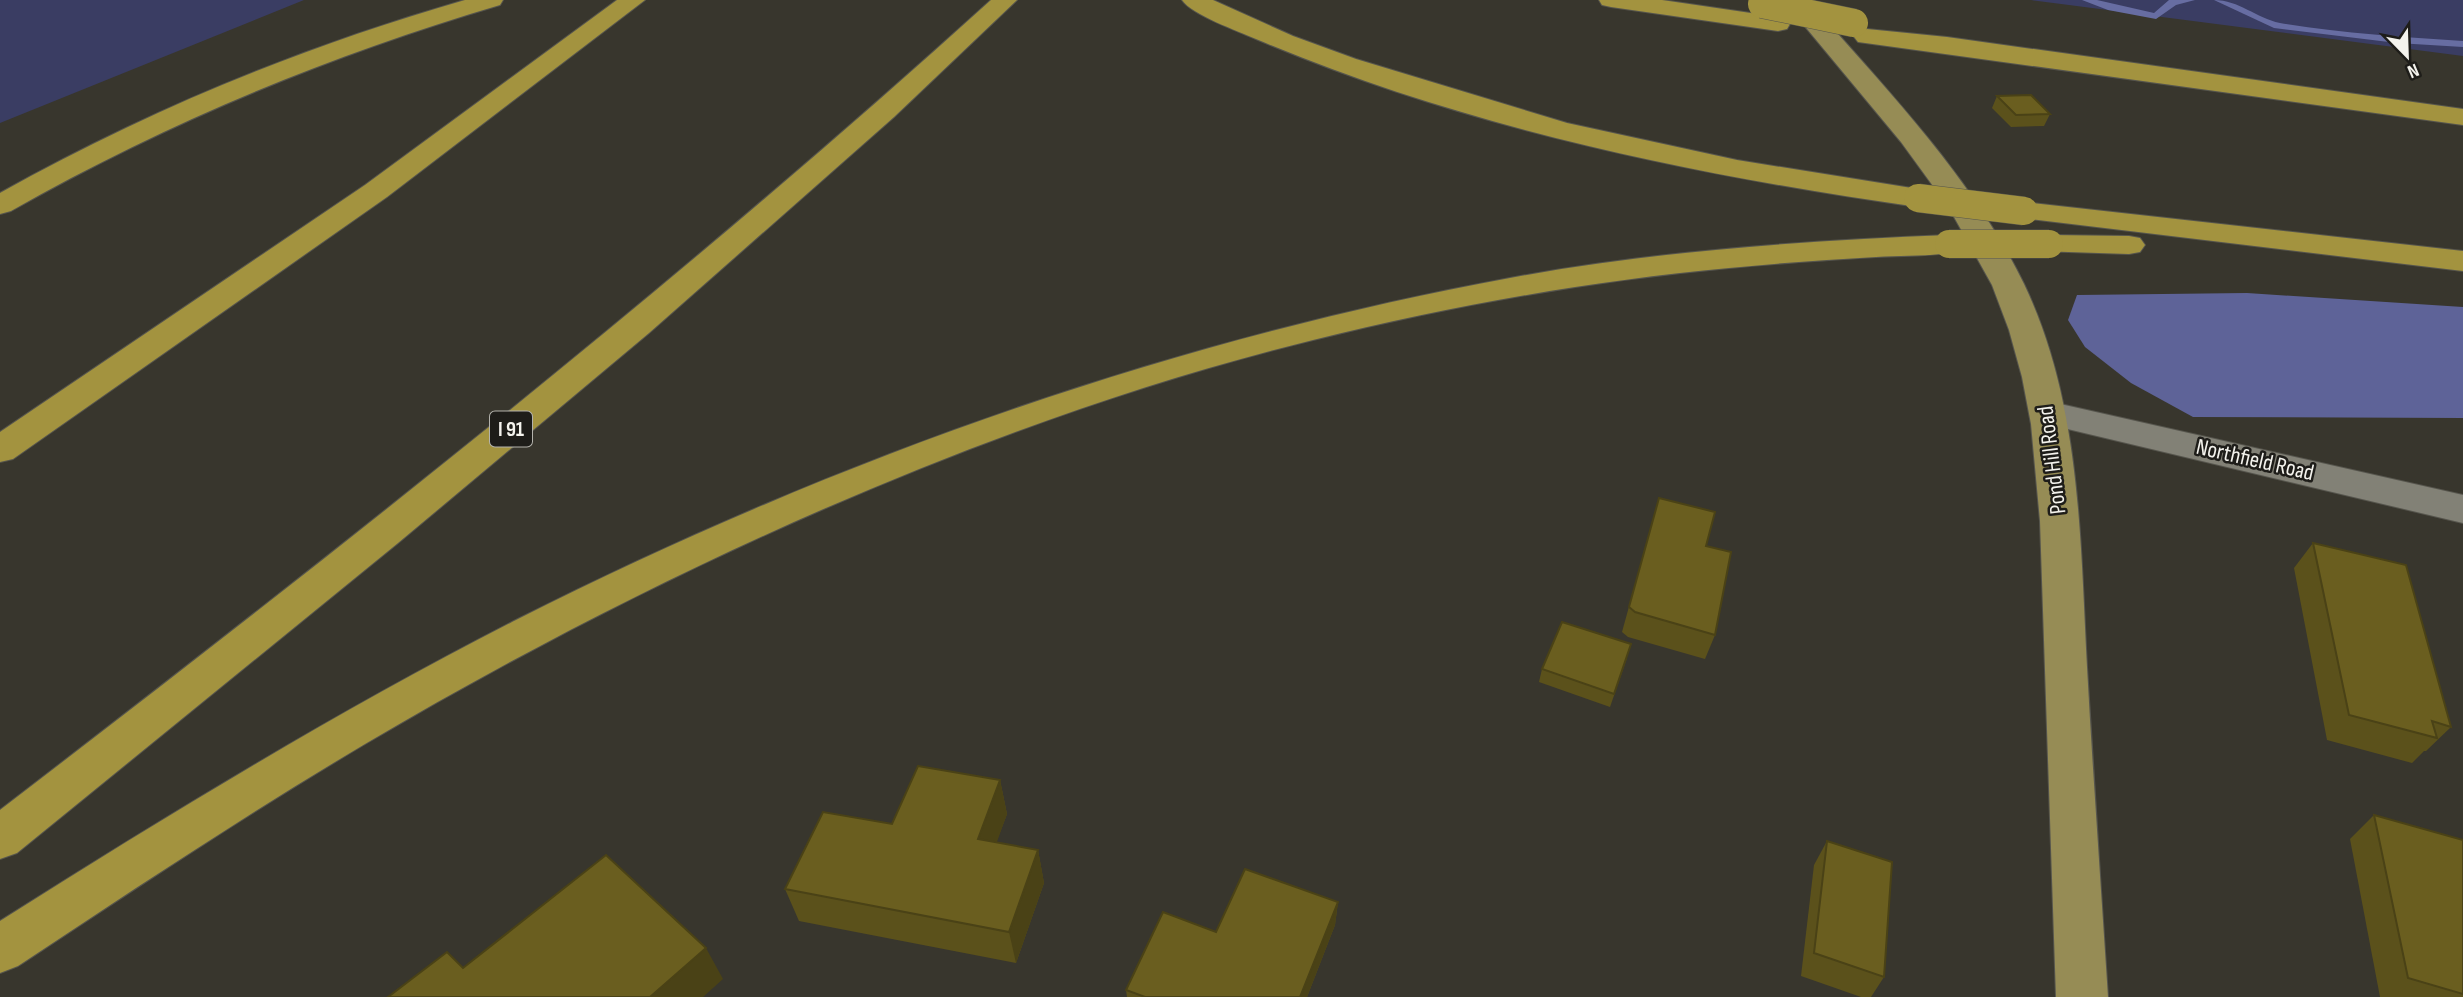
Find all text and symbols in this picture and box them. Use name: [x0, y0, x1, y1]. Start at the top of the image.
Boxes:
north arrow: [2372, 21, 2442, 91]
text: N: [2404, 58, 2422, 83]
street label: Pond Hill Road: [2031, 404, 2073, 516]
road number: I 91: [490, 412, 532, 446]
street label: Northfield Road: [2193, 433, 2317, 487]

